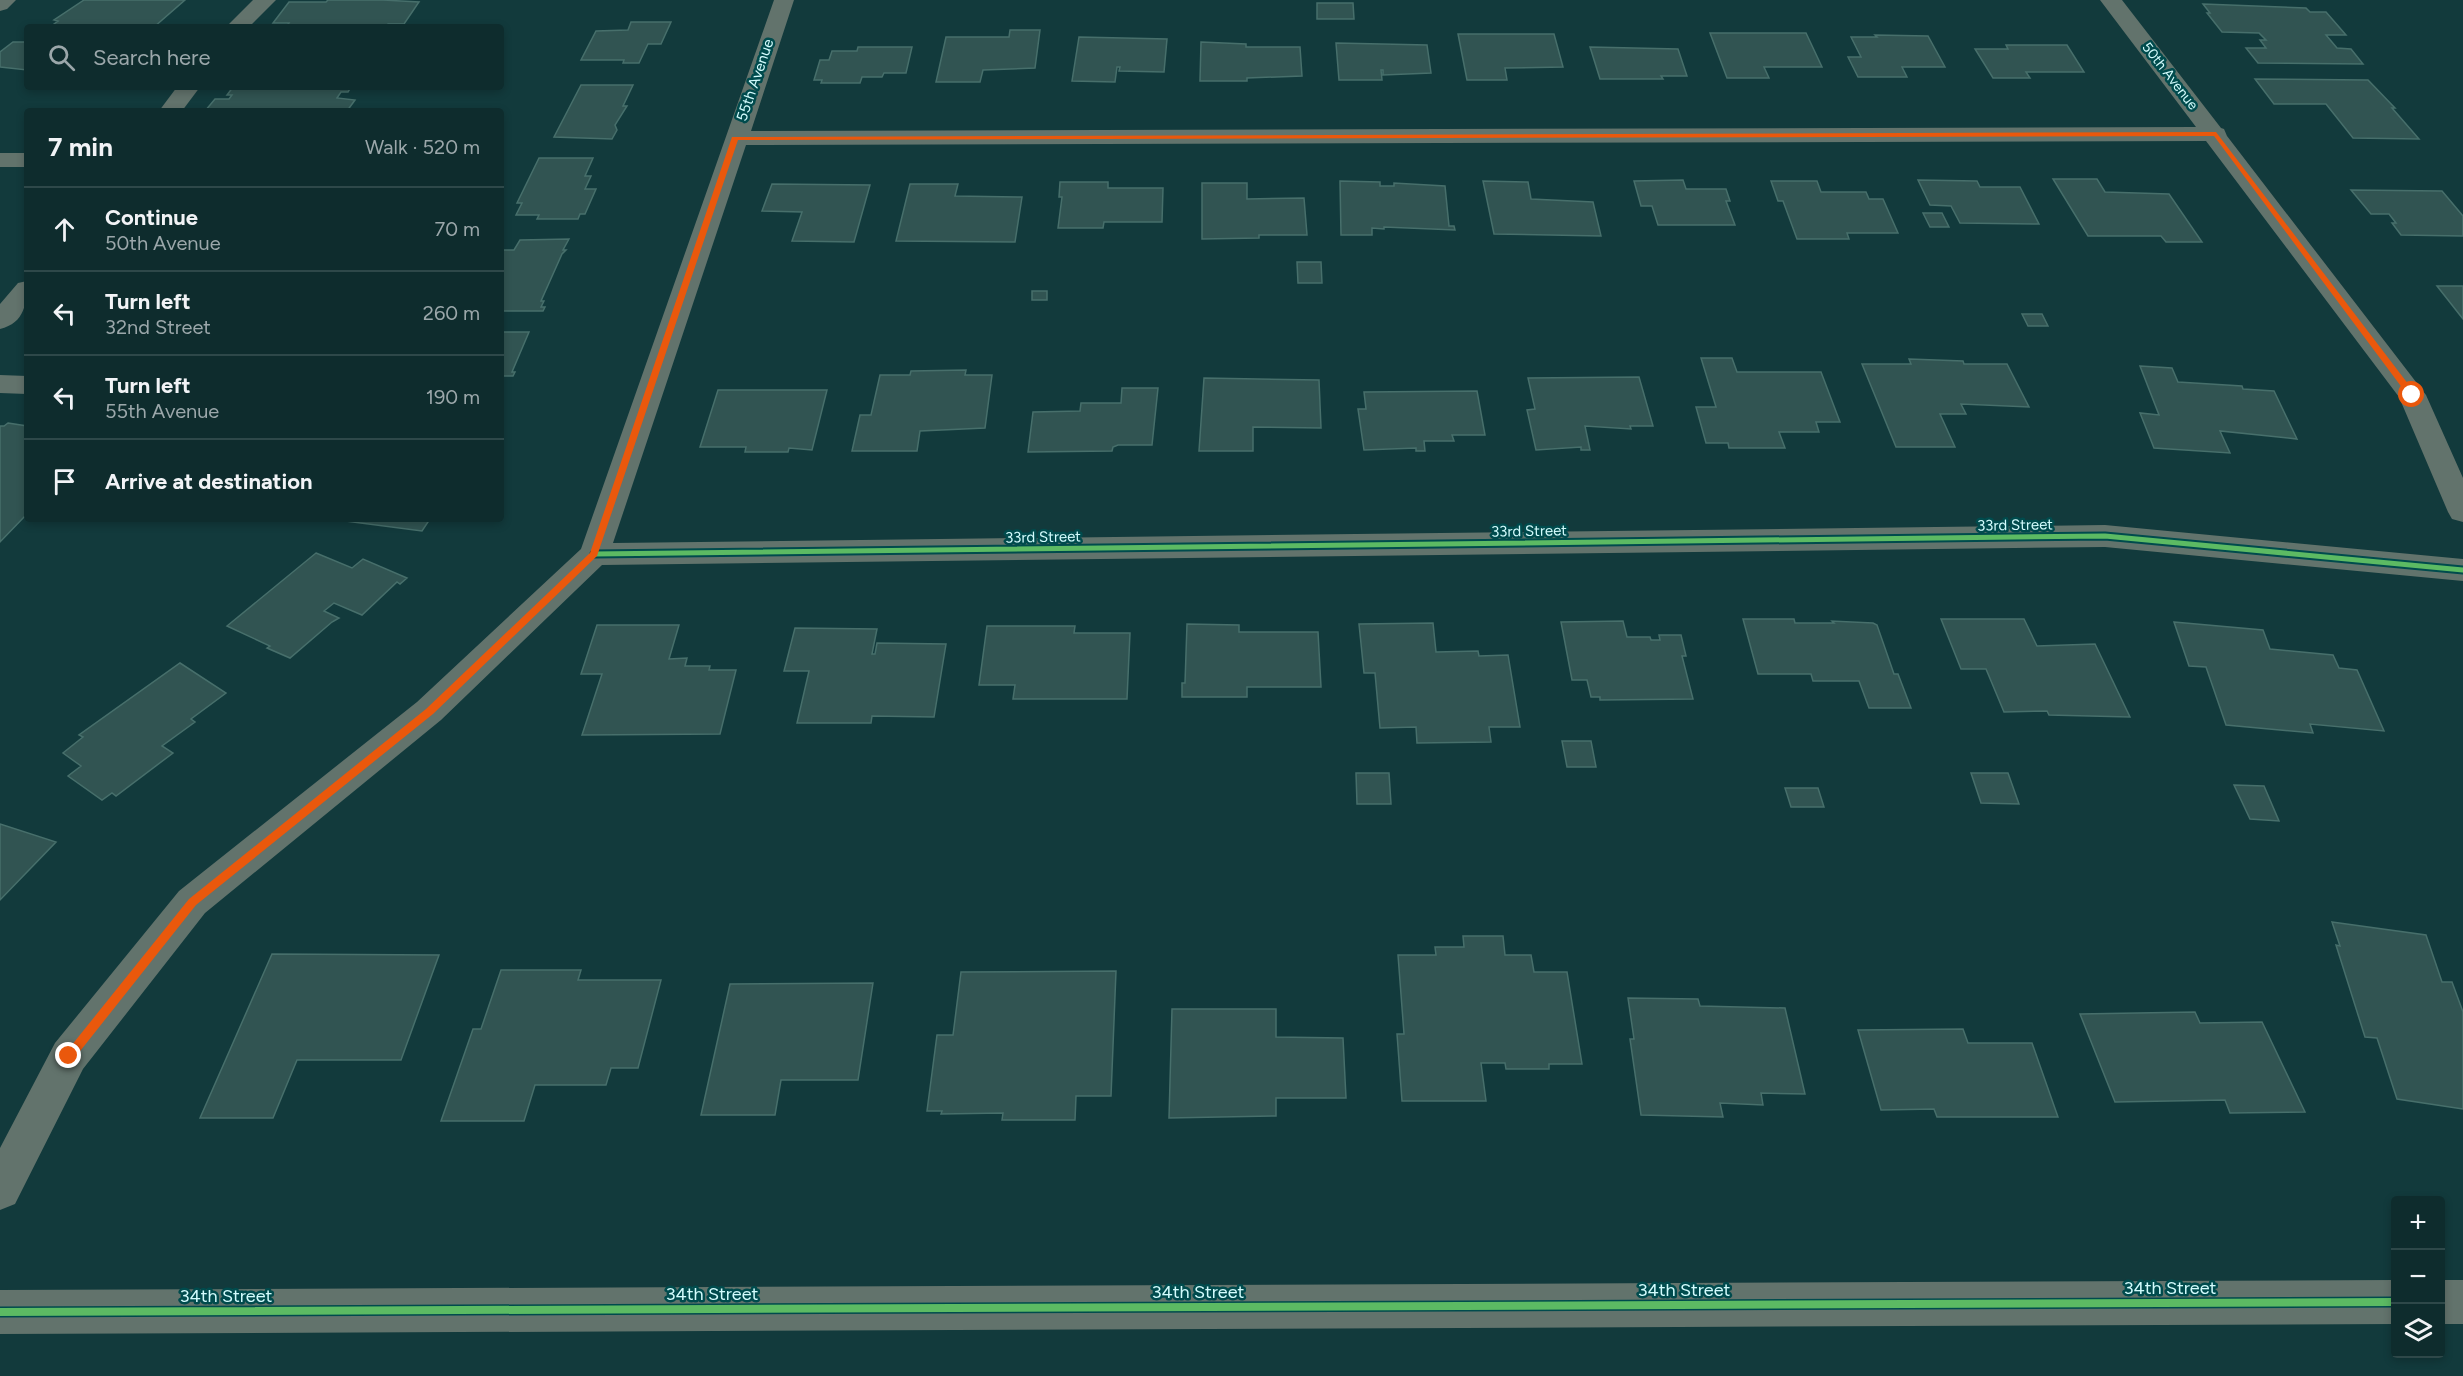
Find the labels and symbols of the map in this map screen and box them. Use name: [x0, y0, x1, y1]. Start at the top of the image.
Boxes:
street label: 55th Avenue: [733, 37, 777, 123]
street label: 50th Avenue: [2138, 39, 2202, 113]
route start: [2398, 381, 2424, 407]
street label: 33rd Street: [1977, 515, 2053, 535]
street label: 33rd Street: [1491, 521, 1567, 541]
street label: 33rd Street: [1005, 527, 1081, 547]
route end: [55, 1042, 81, 1068]
street label: 34th Street: [2124, 1277, 2217, 1299]
street label: 34th Street: [1638, 1279, 1731, 1301]
street label: 34th Street: [1152, 1281, 1245, 1303]
street label: 34th Street: [666, 1283, 759, 1305]
street label: 34th Street: [180, 1285, 273, 1307]

